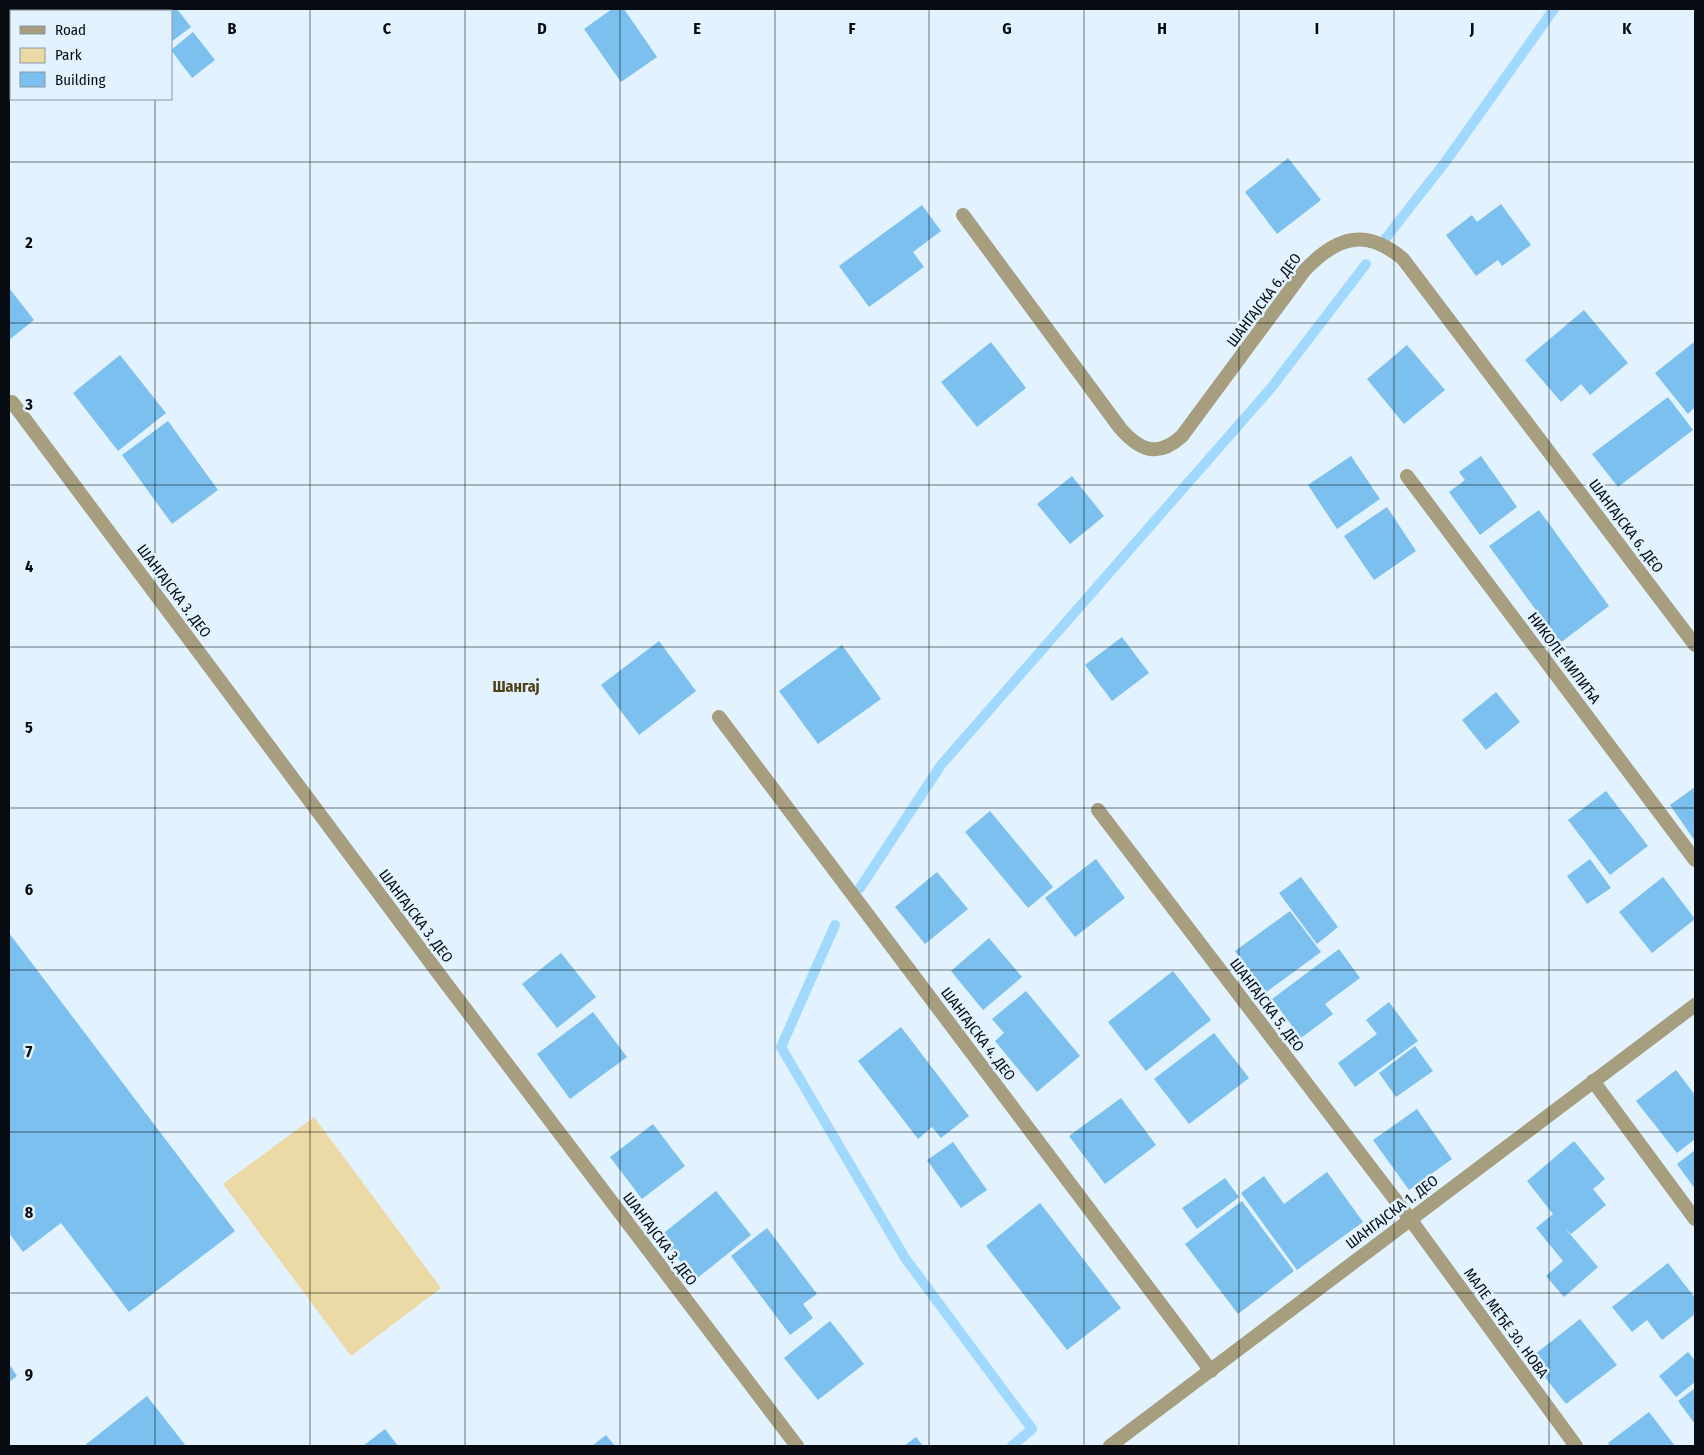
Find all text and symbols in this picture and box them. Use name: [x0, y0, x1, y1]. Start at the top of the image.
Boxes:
legend: [10, 10, 172, 100]
text: B: [228, 19, 237, 38]
text: C: [383, 19, 392, 38]
text: D: [537, 19, 547, 38]
text: E: [693, 19, 701, 38]
text: F: [848, 19, 856, 38]
text: G: [1002, 19, 1012, 38]
text: H: [1157, 19, 1167, 38]
text: I: [1315, 19, 1319, 38]
text: J: [1469, 19, 1474, 38]
text: K: [1622, 19, 1632, 38]
text: Road: [55, 21, 86, 39]
text: Park: [55, 46, 82, 64]
text: Building: [55, 71, 106, 89]
text: 2: [24, 233, 33, 252]
street label: ШАНГАЈСКА 6. ДЕО: [1223, 250, 1305, 350]
text: 3: [24, 395, 33, 414]
street label: ШАНГАЈСКА 6. ДЕО: [1585, 476, 1667, 576]
street label: ШАНГАЈСКА 3. ДЕО: [133, 541, 215, 641]
text: 4: [25, 557, 33, 576]
street label: НИКОЛЕ МИЛИЋА: [1524, 609, 1604, 707]
district label: Шангај: [492, 677, 540, 696]
text: 5: [25, 718, 33, 737]
street label: ШАНГАЈСКА 3. ДЕО: [375, 866, 457, 966]
text: 6: [25, 880, 33, 899]
street label: ШАНГАЈСКА 5. ДЕО: [1226, 955, 1308, 1055]
street label: ШАНГАЈСКА 4. ДЕО: [937, 984, 1019, 1084]
text: 7: [26, 1042, 33, 1061]
street label: ШАНГАЈСКА 1. ДЕО: [1342, 1171, 1442, 1253]
street label: ШАНГАЈСКА 3. ДЕО: [619, 1189, 701, 1289]
text: 8: [25, 1203, 34, 1222]
street label: МАЛЕ МЕЂЕ 30. НОВА: [1460, 1264, 1552, 1382]
text: 9: [25, 1365, 33, 1384]

